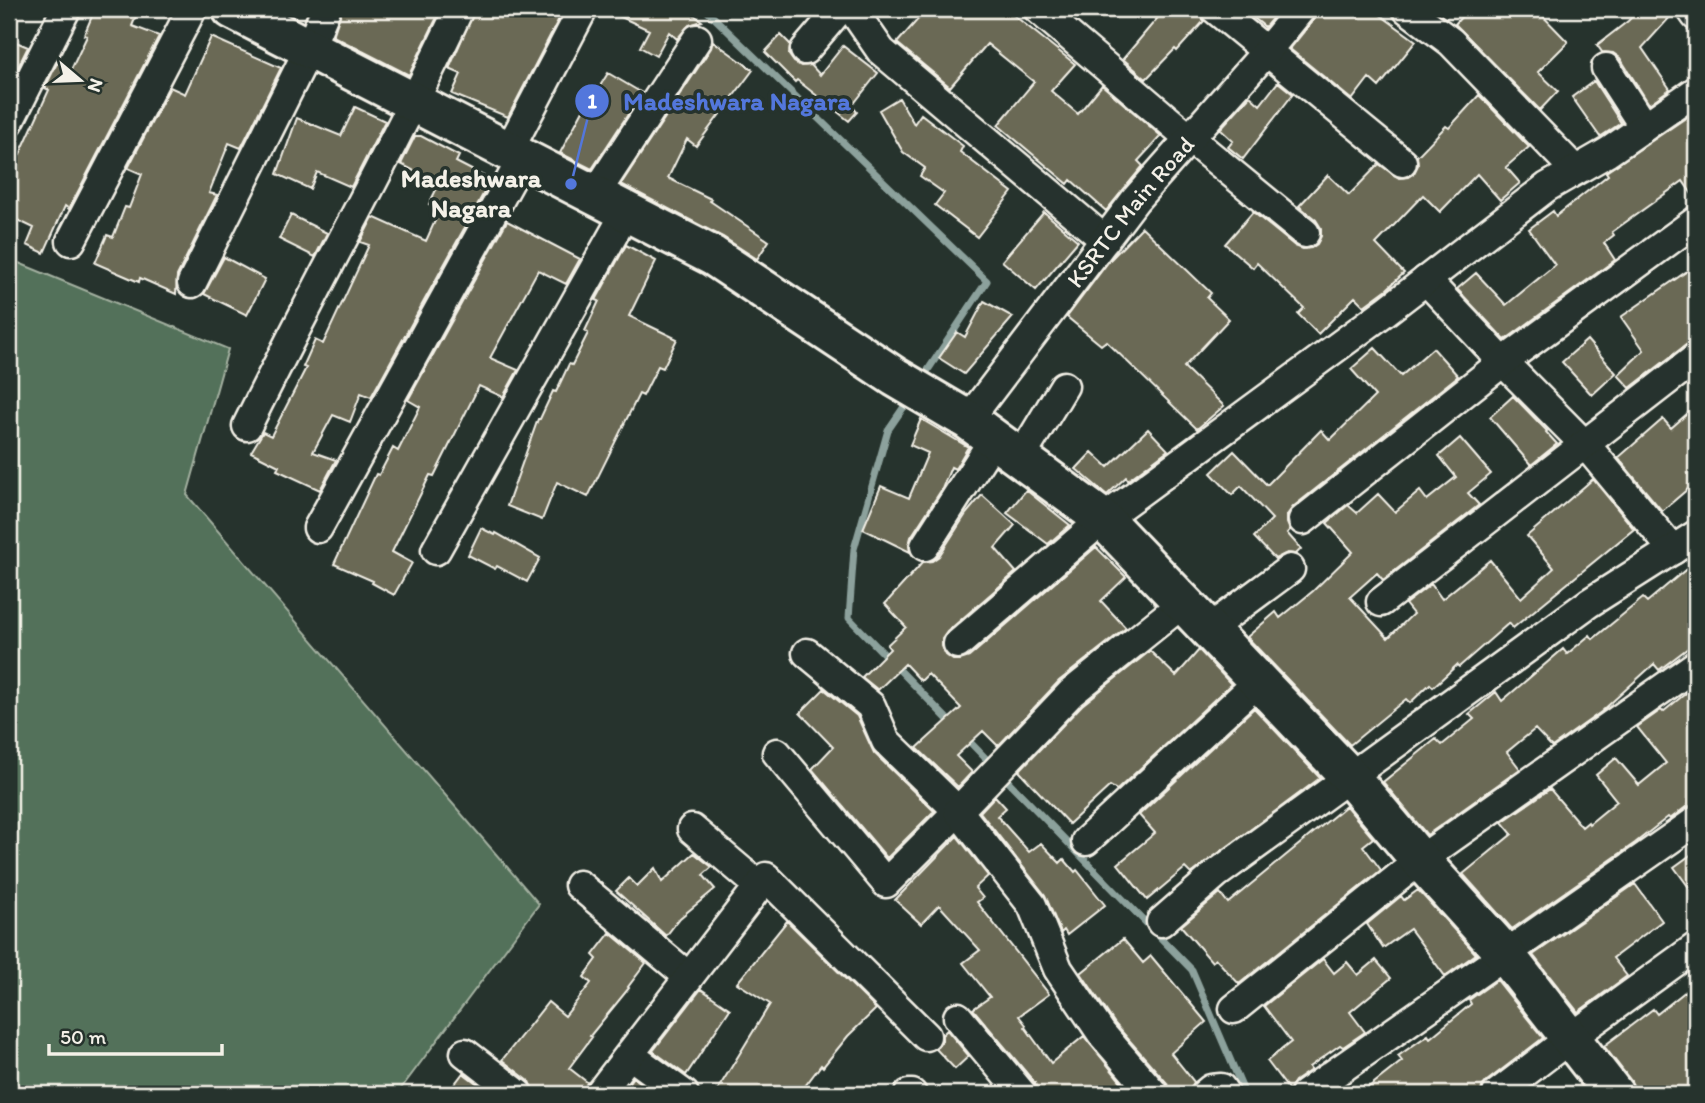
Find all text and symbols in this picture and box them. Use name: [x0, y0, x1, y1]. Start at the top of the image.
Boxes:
north arrow: [46, 46, 116, 116]
text: N: [83, 76, 109, 95]
callout: Madeshwara Nagara: [575, 77, 865, 124]
text: Madeshwara Nagara: [623, 85, 851, 117]
text: 1: [587, 88, 597, 113]
street label: KSRTC Main Road: [1060, 130, 1200, 293]
district label: Madeshwara Nagara: [401, 162, 542, 224]
scale bar: [49, 1012, 222, 1056]
text: 50 m: [60, 1024, 107, 1049]

